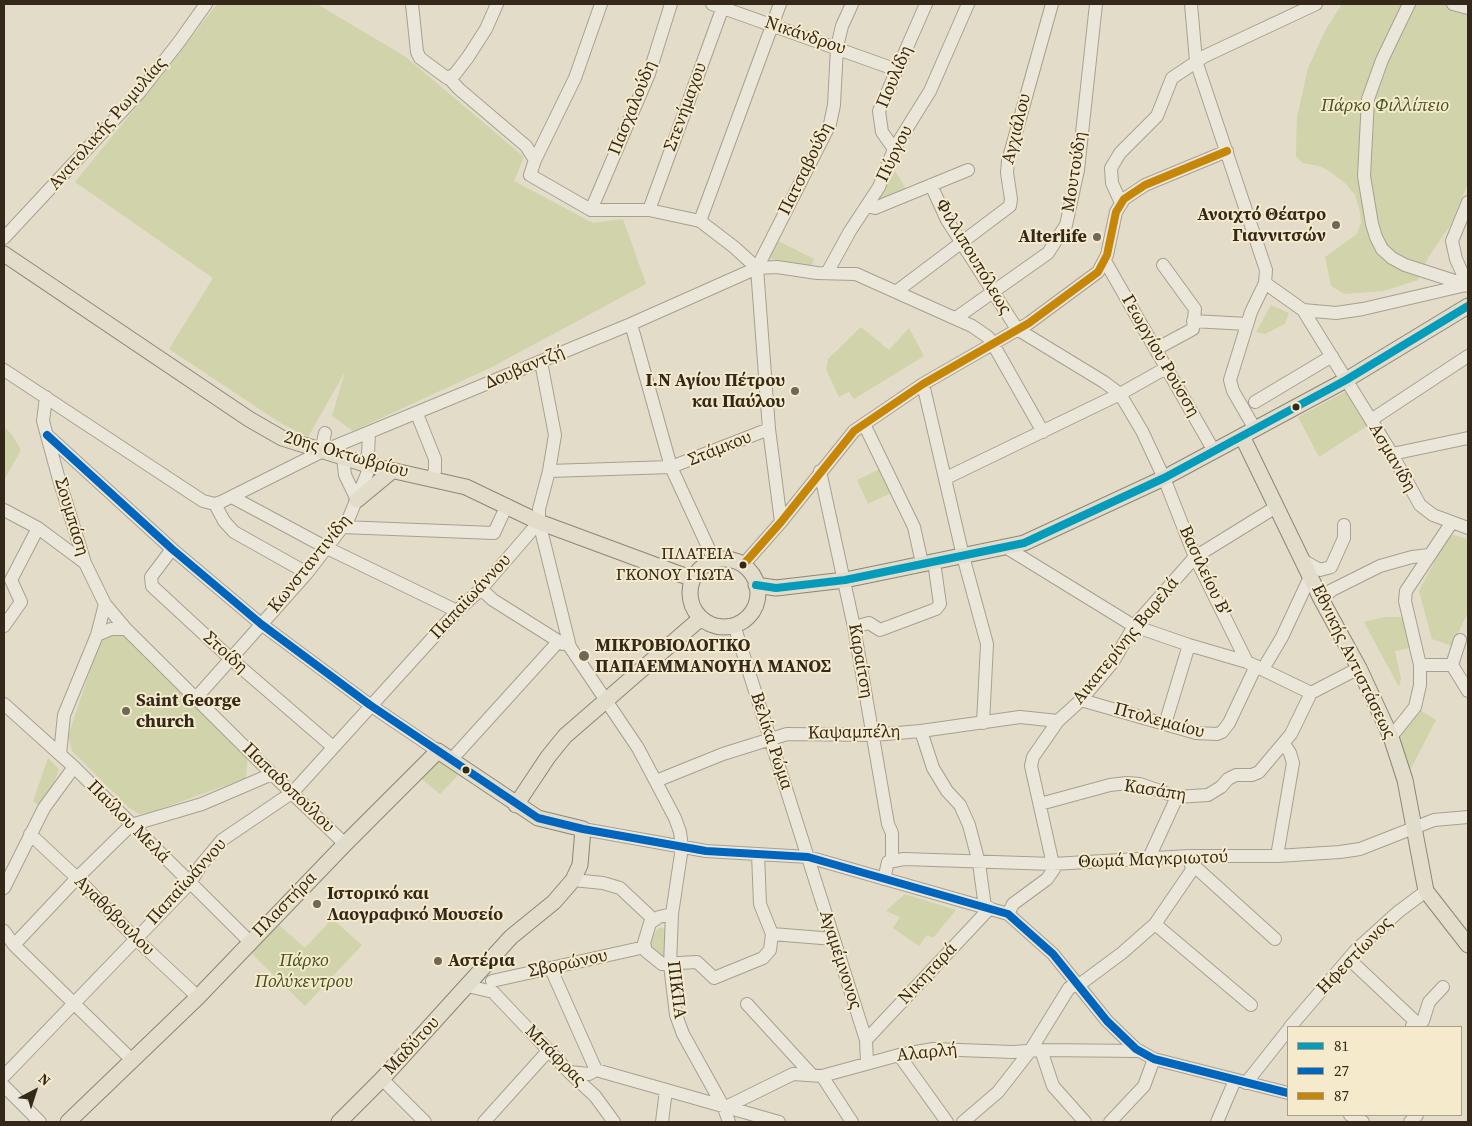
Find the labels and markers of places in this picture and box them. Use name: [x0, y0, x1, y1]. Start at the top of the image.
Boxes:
place label: Ανοιχτό Θέατρο Γιαννιτσών: [1197, 204, 1326, 246]
marker: Ανοιχτό Θέατρο Γιαννιτσών: [1330, 219, 1342, 231]
place label: Alterlife: [1018, 226, 1087, 248]
marker: Alterlife: [1091, 231, 1103, 243]
place label: Ι.Ν Αγίου Πέτρου και Παύλου: [646, 370, 785, 412]
marker: Ι.Ν Αγίου Πέτρου και Παύλου: [789, 385, 801, 397]
unlabelled marker: [1291, 402, 1301, 412]
place label: ΠΛΑΤΕΙΑ ΓΚΟΝΟΥ ΓΙΩΤΑ: [616, 545, 734, 585]
marker: ΠΛΑΤΕΙΑ ΓΚΟΝΟΥ ΓΙΩΤΑ: [738, 560, 748, 570]
place label: ΜΙΚΡΟΒΙΟΛΟΓΙΚΟ ΠΑΠΑΕΜΜΑΝΟΥΗΛ ΜΑΝΟΣ: [595, 635, 831, 678]
marker: ΜΙΚΡΟΒΙΟΛΟΓΙΚΟ ΠΑΠΑΕΜΜΑΝΟΥΗΛ ΜΑΝΟΣ: [577, 649, 591, 663]
place label: Saint George church: [136, 690, 241, 732]
marker: Saint George church: [120, 705, 132, 717]
unlabelled marker: [461, 765, 471, 775]
place label: Ιστορικό και Λαογραφικό Μουσείο: [327, 883, 503, 926]
marker: Ιστορικό και Λαογραφικό Μουσείο: [311, 898, 323, 910]
place label: Αστέρια: [448, 950, 515, 972]
marker: Αστέρια: [432, 955, 444, 967]

